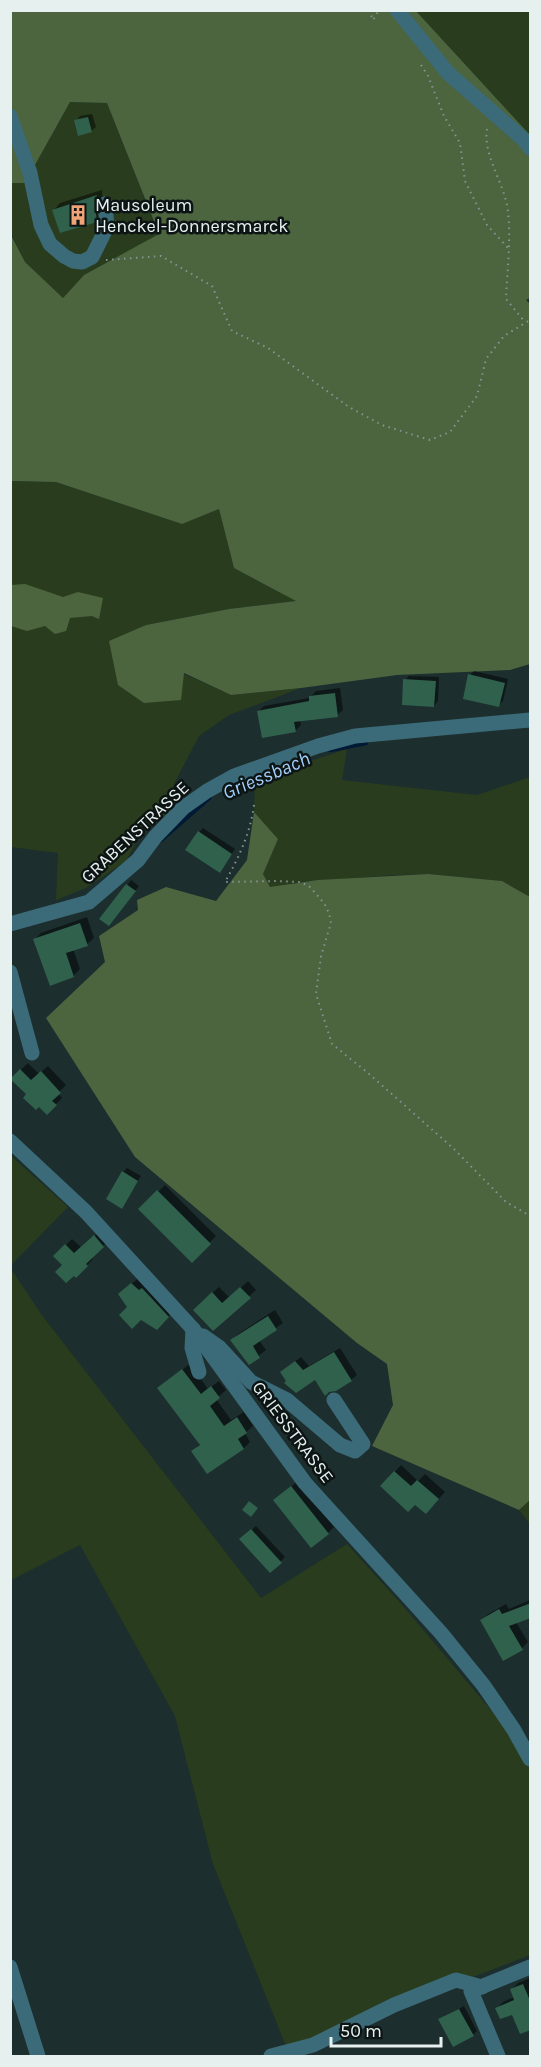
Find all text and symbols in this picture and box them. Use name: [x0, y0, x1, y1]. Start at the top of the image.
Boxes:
place label: Mausoleum Henckel-Donnersmarck: [95, 194, 288, 237]
building icon: Mausoleum Henckel-Donnersmarck: [66, 203, 90, 227]
water label: Griessbach: [219, 747, 313, 804]
street label: GRABENSTRASSE: [76, 776, 194, 888]
street label: GRIESSTRASSE: [248, 1377, 338, 1487]
scale bar: [331, 2010, 440, 2048]
text: 50 m: [340, 2020, 382, 2042]

